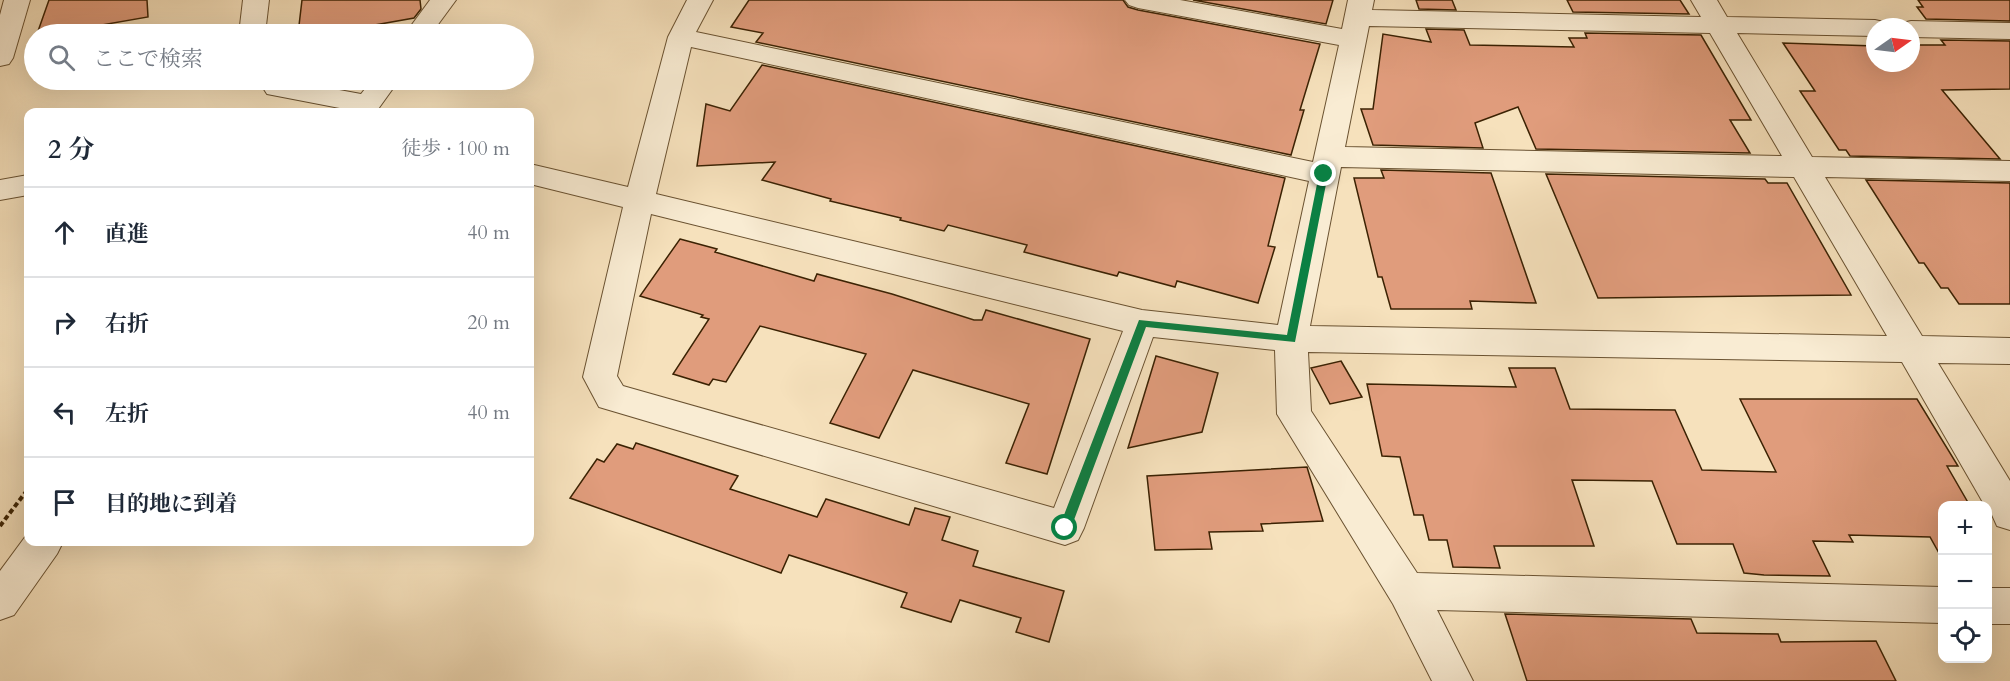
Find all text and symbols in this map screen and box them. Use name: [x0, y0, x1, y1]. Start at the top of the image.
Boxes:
north arrow: [1866, 18, 1920, 72]
search box: [24, 24, 534, 90]
icon: search: [45, 41, 78, 74]
text: ここで検索: [93, 44, 203, 74]
text: 2 分: [48, 132, 94, 167]
text: 徒歩 · 100 m: [401, 135, 510, 162]
route end: [1310, 160, 1336, 186]
icon: ahead: [48, 216, 81, 249]
text: 直進: [105, 219, 149, 249]
text: 40 m: [467, 219, 510, 246]
icon: right: [48, 306, 81, 339]
text: 右折: [105, 309, 149, 339]
text: 20 m: [467, 309, 510, 336]
icon: left: [48, 396, 81, 429]
text: 左折: [105, 399, 149, 429]
text: 40 m: [467, 399, 510, 426]
icon: arrive: [48, 486, 81, 519]
text: 目的地に到着: [105, 489, 237, 519]
map controls: [1938, 501, 1992, 663]
button: +: [1938, 501, 1992, 555]
route start: [1051, 514, 1077, 540]
button: −: [1938, 555, 1992, 609]
button: locate: [1938, 609, 1992, 663]

